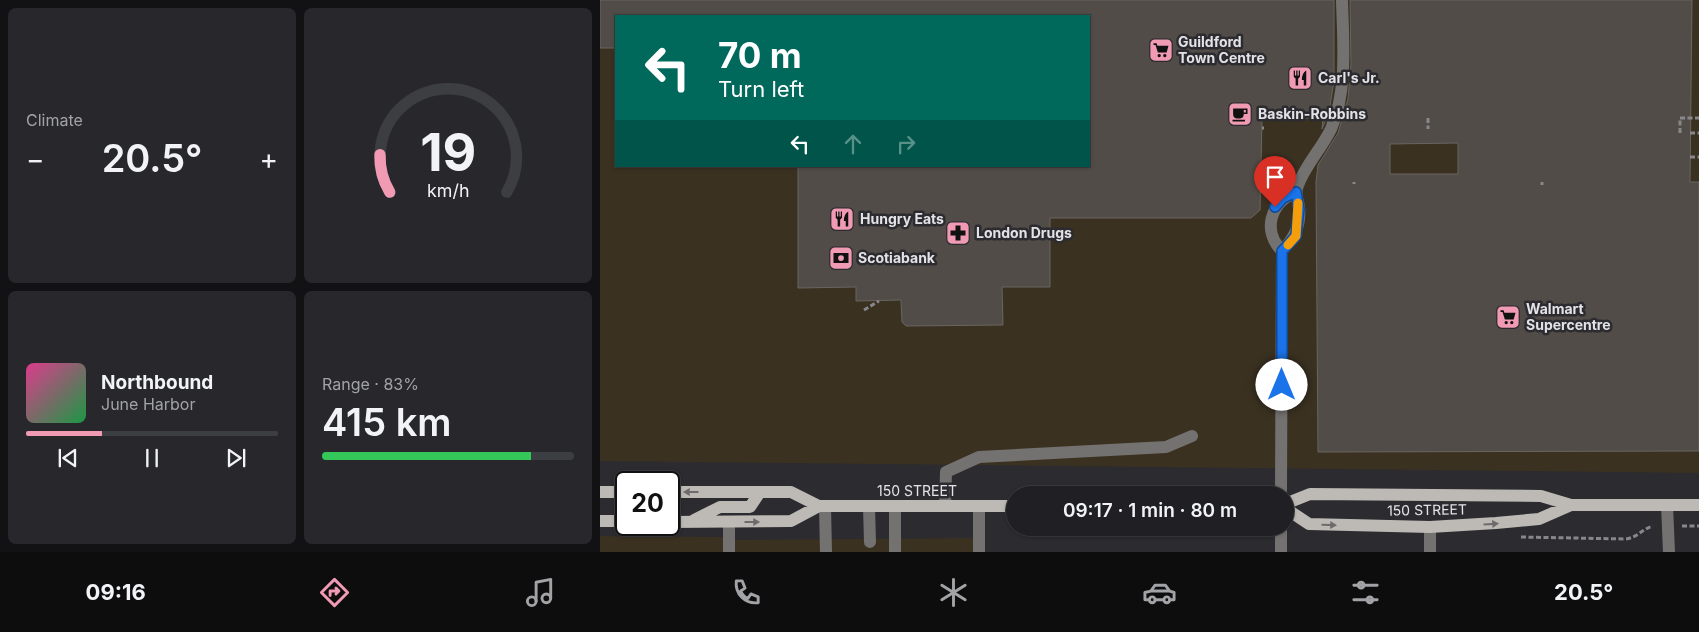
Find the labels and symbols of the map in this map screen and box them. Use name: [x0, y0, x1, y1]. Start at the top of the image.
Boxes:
place label: Guildford Town Centre: [1178, 33, 1265, 66]
supermarket icon: Guildford Town Centre: [1148, 37, 1174, 63]
restaurant icon: Carl's Jr.: [1287, 65, 1313, 91]
place label: Carl's Jr.: [1318, 69, 1380, 86]
cafe icon: Baskin-Robbins: [1227, 101, 1253, 127]
place label: Baskin-Robbins: [1258, 105, 1366, 122]
pin: [1254, 156, 1296, 207]
restaurant icon: Hungry Eats: [829, 206, 855, 232]
place label: Hungry Eats: [860, 210, 944, 227]
pharmacy icon: London Drugs: [945, 220, 971, 246]
place label: London Drugs: [976, 224, 1072, 241]
bank icon: Scotiabank: [828, 245, 854, 271]
place label: Scotiabank: [858, 249, 936, 266]
place label: Walmart Supercentre: [1526, 300, 1611, 333]
supermarket icon: Walmart Supercentre: [1495, 304, 1521, 330]
position arrow: [1255, 358, 1307, 410]
speed limit sign: 20: [615, 471, 680, 536]
street label: 150 STREET: [877, 482, 957, 499]
one-way arrow: [682, 488, 698, 496]
street label: 150 STREET: [1387, 500, 1467, 519]
one-way arrow: [745, 518, 761, 526]
one-way arrow: [1484, 519, 1500, 527]
one-way arrow: [1321, 521, 1337, 529]

